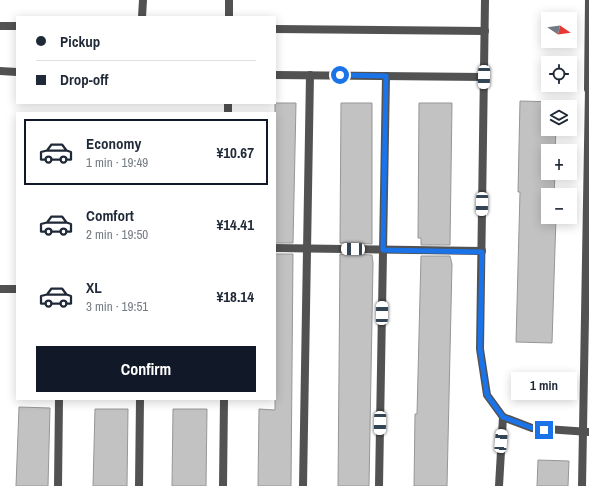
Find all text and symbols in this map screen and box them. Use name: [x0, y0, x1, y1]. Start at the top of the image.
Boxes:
north arrow: [541, 12, 577, 48]
map controls: [541, 12, 577, 224]
text: Pickup: [60, 31, 100, 52]
button: locate: [541, 56, 577, 92]
car: [478, 65, 490, 89]
route start: [331, 66, 349, 84]
text: Drop-off: [60, 69, 109, 90]
button: layers: [541, 100, 577, 136]
text: Economy: [86, 133, 141, 154]
icon: car: [38, 134, 74, 170]
text: ¥10.67: [216, 142, 254, 163]
button: +: [541, 144, 577, 180]
text: 1 min · 19:49: [86, 154, 148, 171]
button: −: [541, 188, 577, 224]
car: [476, 192, 488, 216]
text: Comfort: [86, 205, 134, 226]
icon: car: [38, 206, 74, 242]
text: ¥14.41: [216, 214, 254, 235]
text: 2 min · 19:50: [86, 226, 148, 243]
car: [341, 243, 365, 255]
text: XL: [86, 277, 102, 298]
icon: car: [38, 278, 74, 314]
text: ¥18.14: [216, 286, 254, 307]
text: 3 min · 19:51: [86, 298, 148, 315]
car: [376, 301, 388, 325]
button: Confirm: [36, 346, 256, 392]
callout: 1 min: [511, 372, 577, 400]
text: 1 min: [530, 377, 558, 394]
car: [374, 411, 386, 435]
route end: [535, 421, 553, 439]
car: [494, 429, 508, 453]

